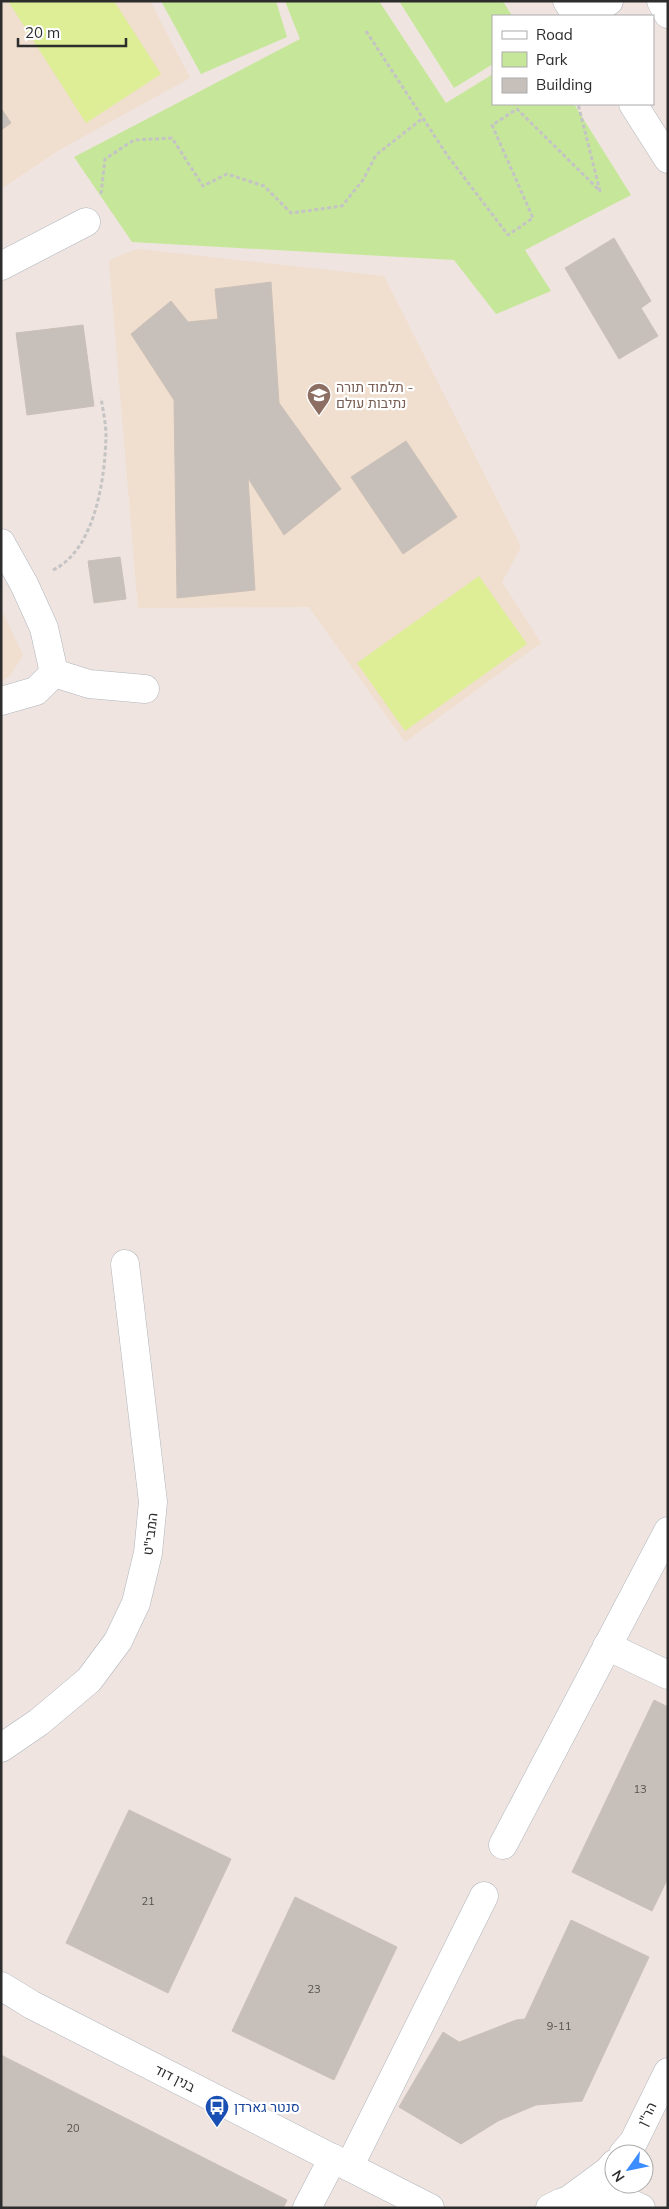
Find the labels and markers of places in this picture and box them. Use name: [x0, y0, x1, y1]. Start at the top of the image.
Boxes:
place label: תלמוד תורה - נתיבות עולם: [336, 378, 414, 412]
school or university icon: תלמוד תורה - נתיבות עולם: [306, 382, 332, 416]
bus stop icon: סנטר גארדן: [204, 2094, 230, 2128]
place label: סנטר גארדן: [234, 2098, 300, 2116]

